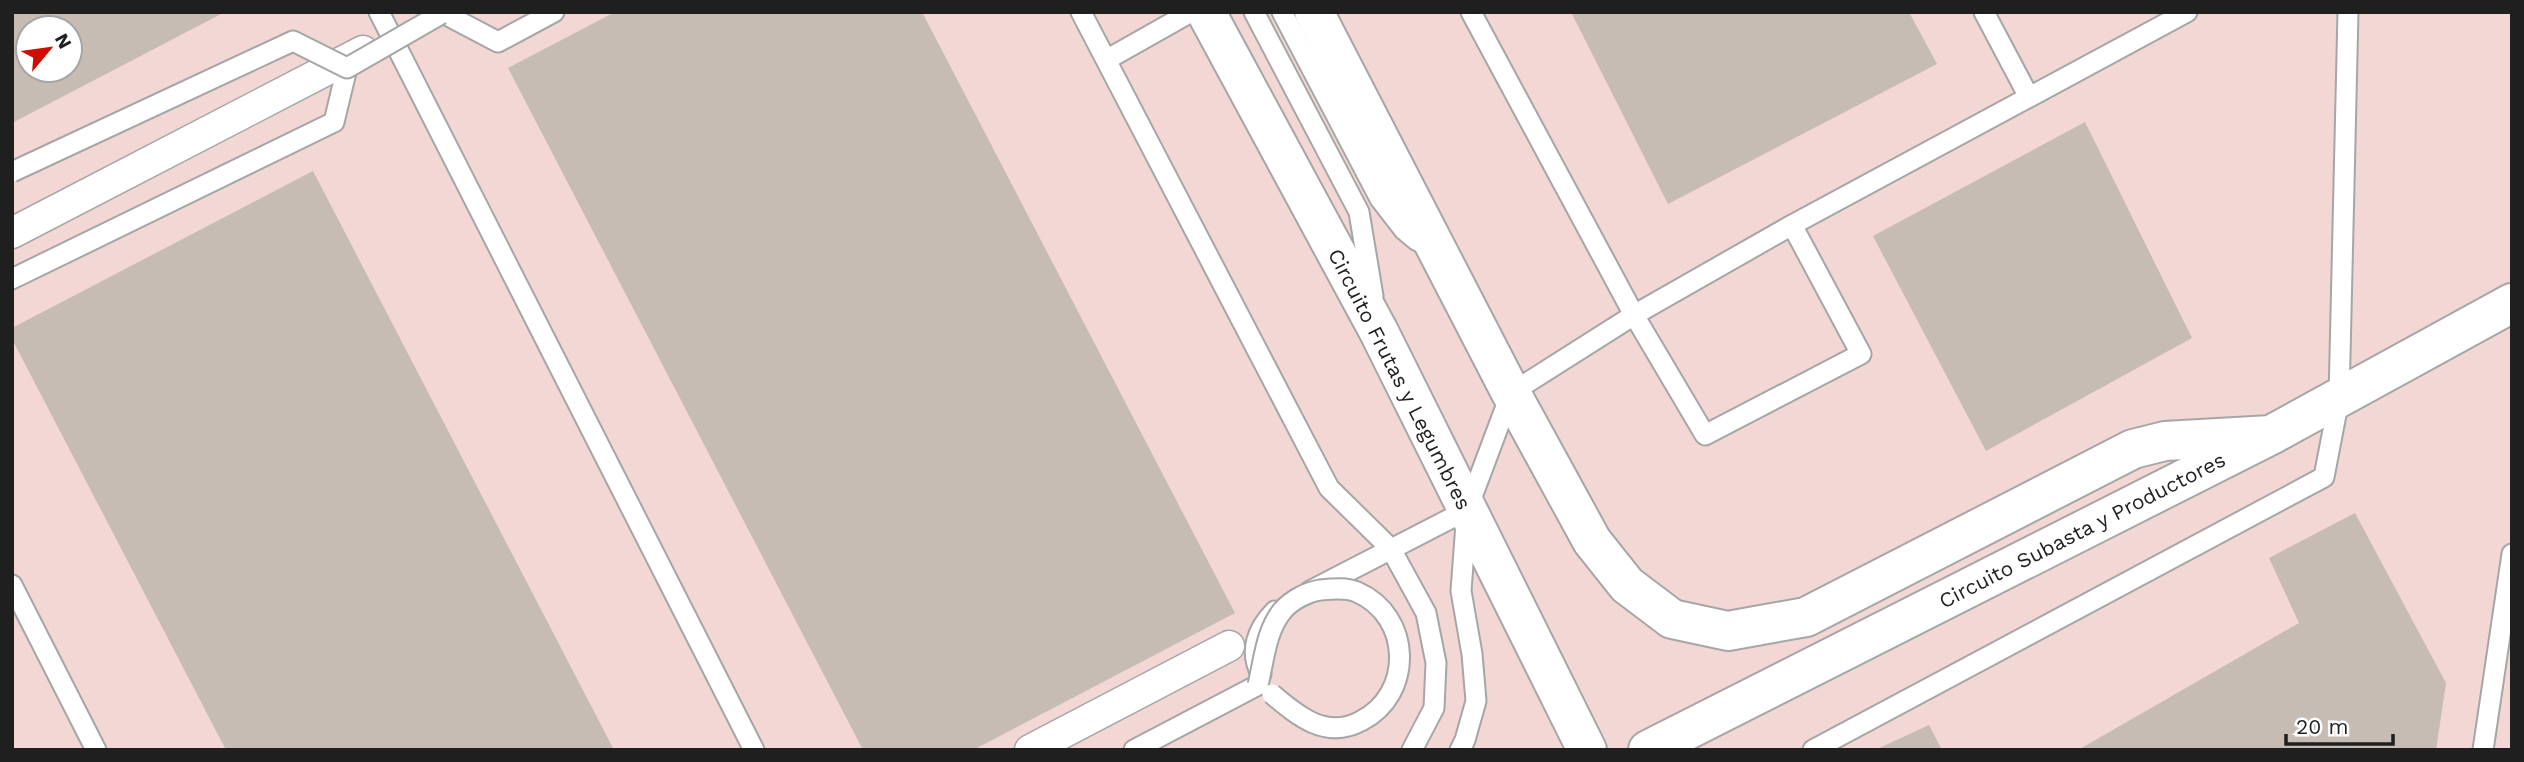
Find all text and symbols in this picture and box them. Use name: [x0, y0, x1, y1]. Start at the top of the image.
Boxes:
north arrow: [14, 14, 84, 84]
text: N: [50, 29, 77, 53]
street label: Circuito Frutas y Legumbres: [1323, 244, 1477, 514]
street label: Circuito Subasta y Productores: [1935, 447, 2229, 613]
scale bar: [2286, 702, 2393, 746]
text: 20 m: [2296, 714, 2348, 739]

